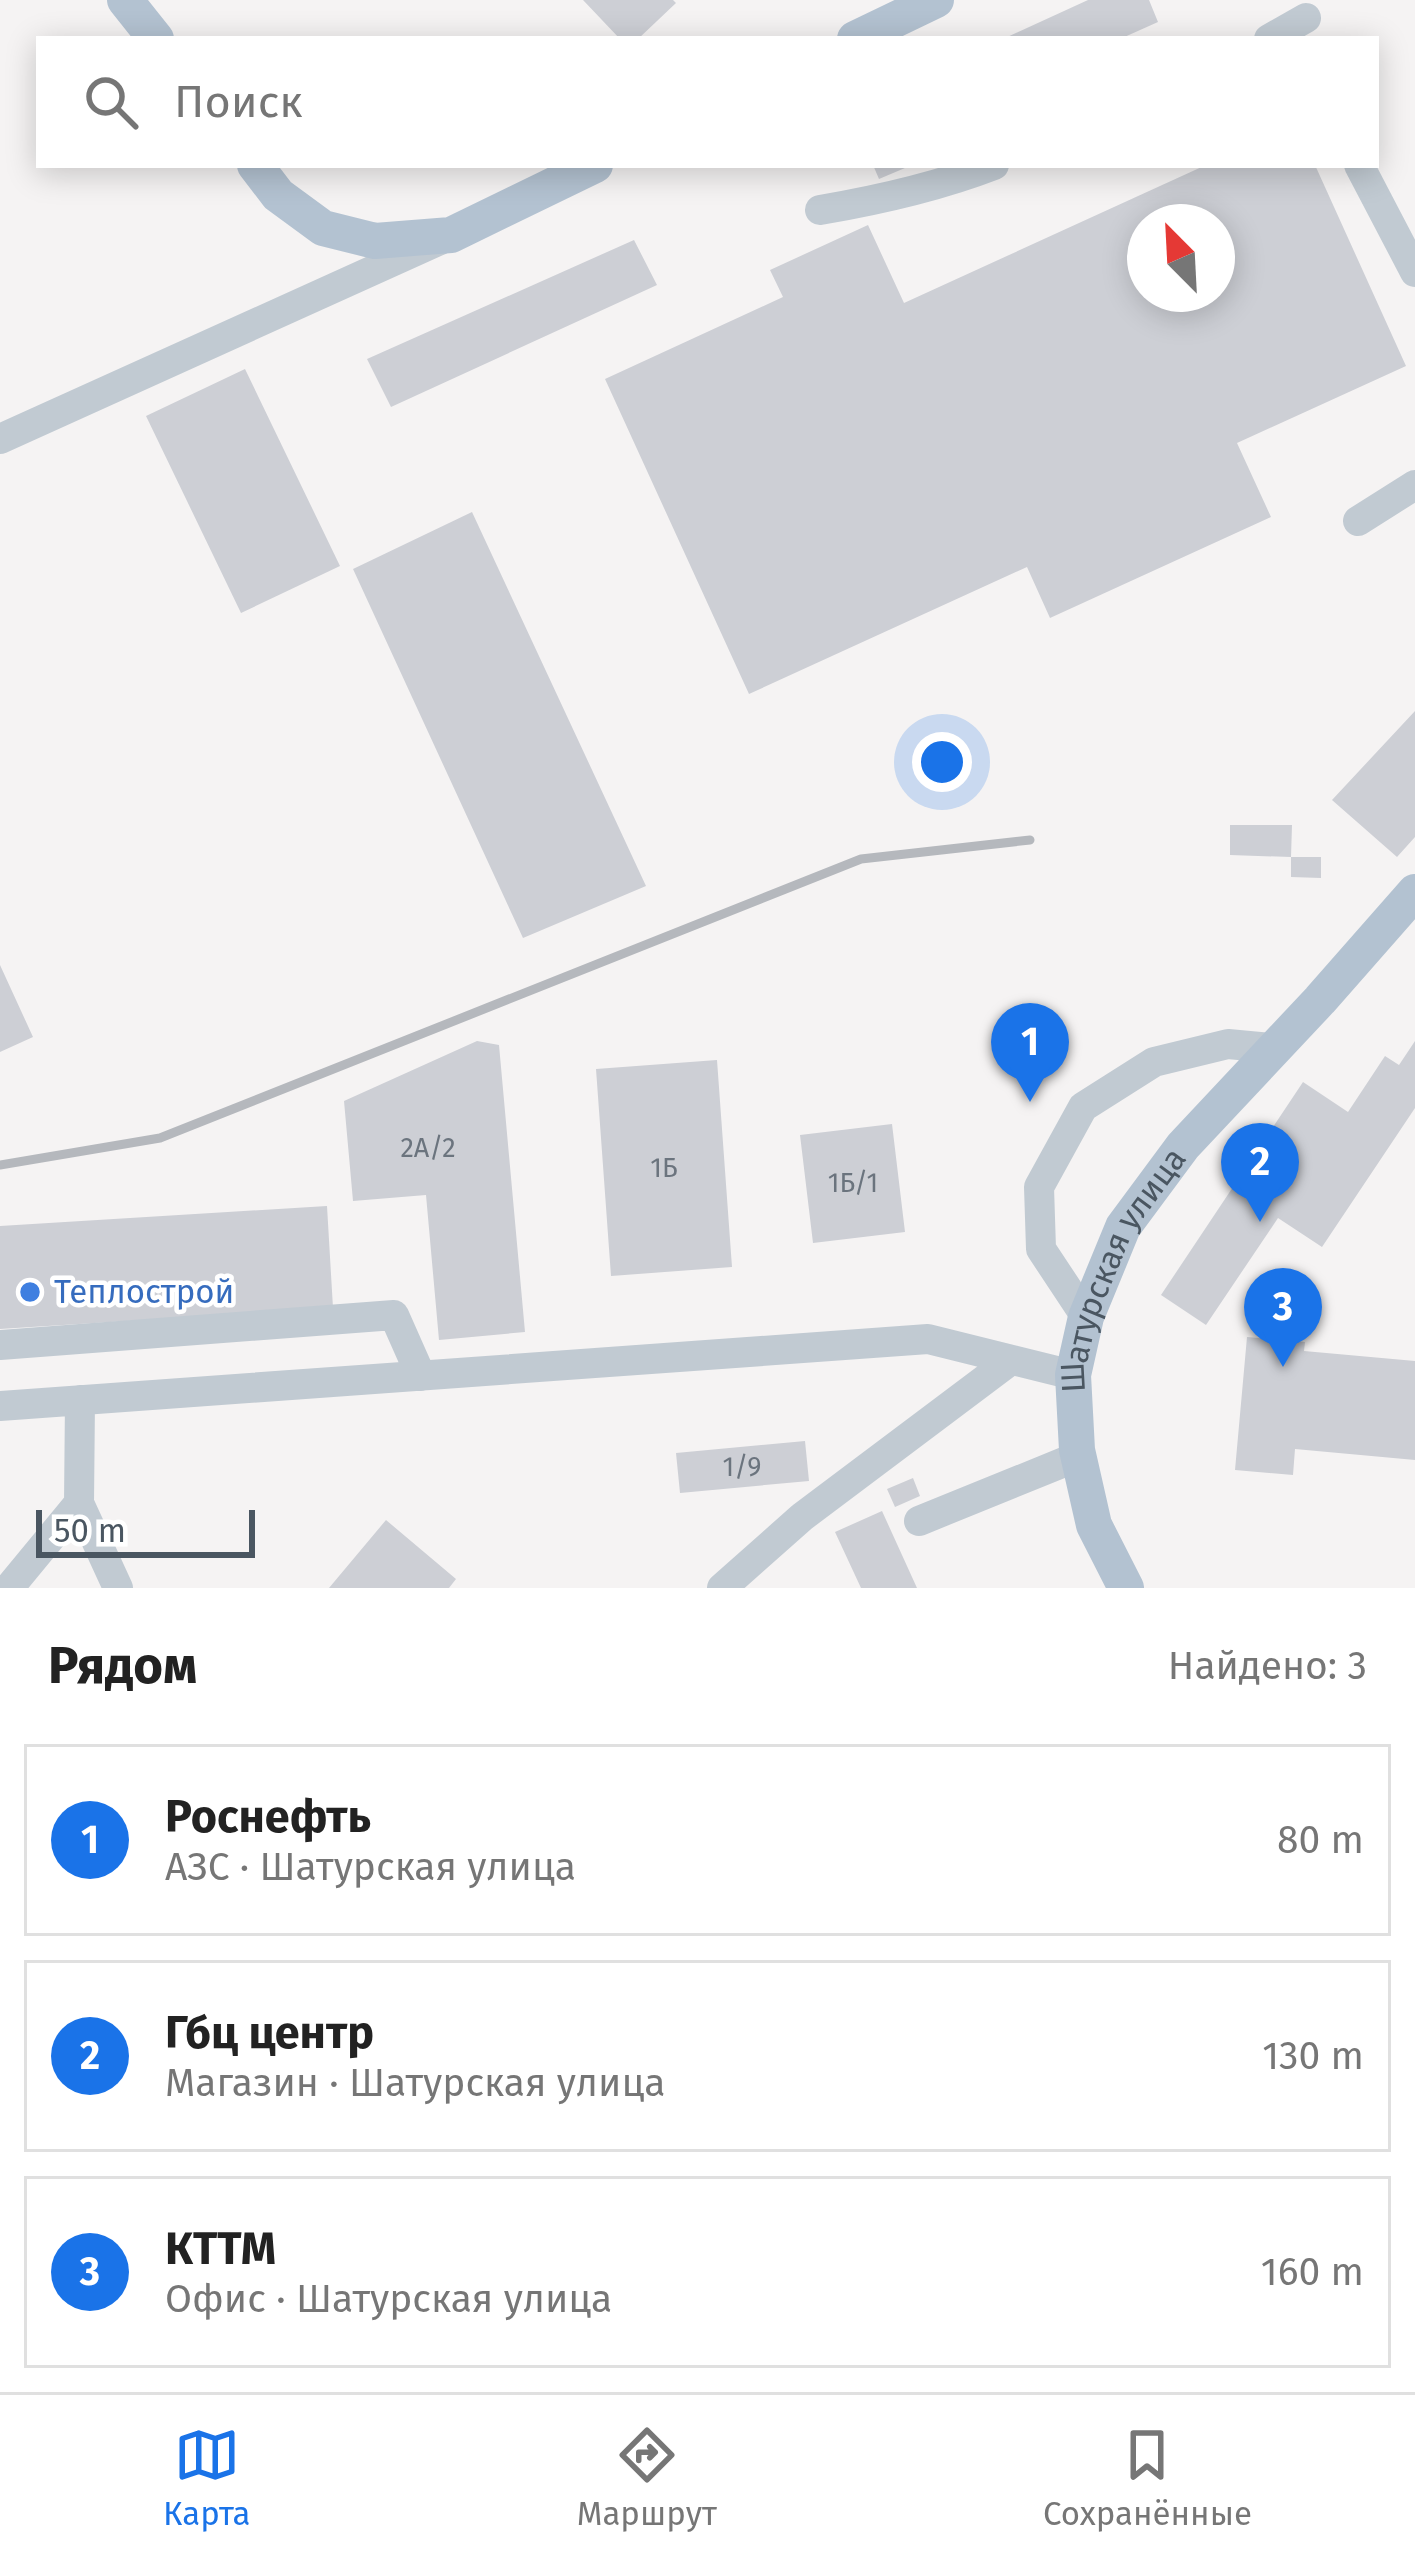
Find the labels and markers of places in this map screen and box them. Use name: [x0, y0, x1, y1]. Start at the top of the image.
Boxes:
pin: 1: [991, 1003, 1069, 1102]
pin: 2: [1221, 1123, 1299, 1222]
pin: 3: [1244, 1268, 1322, 1367]
place label: Теплострой: [54, 1272, 234, 1312]
marker: Теплострой: [17, 1279, 43, 1305]

